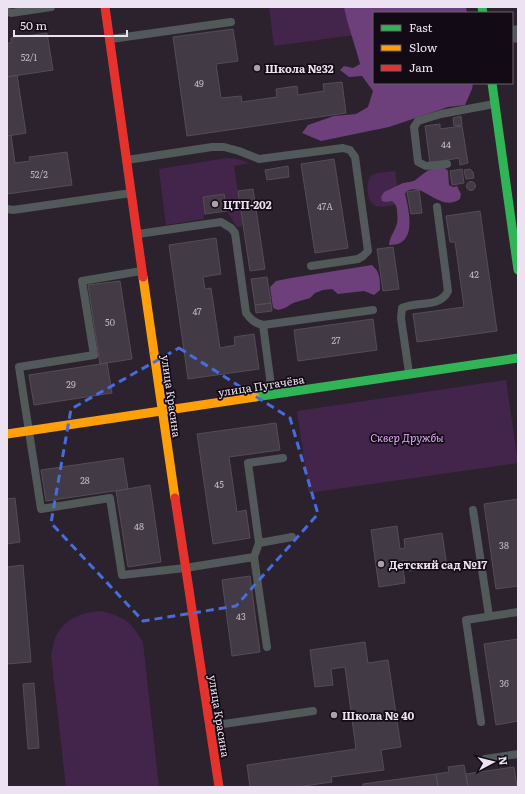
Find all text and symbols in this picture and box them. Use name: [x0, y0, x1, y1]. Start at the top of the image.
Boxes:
scale bar: [14, 12, 127, 38]
legend: [373, 12, 513, 84]
text: 50 m: [20, 16, 47, 34]
text: Fast: [409, 18, 433, 36]
text: Slow: [409, 38, 438, 56]
house number: 52/1: [21, 50, 38, 64]
text: Jam: [409, 58, 434, 76]
place label: Школа №32: [265, 60, 334, 76]
marker: Школа №32: [252, 63, 262, 73]
house number: 49: [194, 76, 204, 90]
house number: 44: [441, 137, 451, 151]
house number: 52/2: [30, 167, 48, 181]
place label: ЦТП-202: [223, 196, 272, 212]
marker: ЦТП-202: [210, 199, 220, 209]
house number: 47А: [317, 199, 333, 213]
house number: 42: [469, 267, 479, 281]
house number: 47: [192, 304, 202, 318]
house number: 50: [105, 315, 115, 329]
house number: 27: [331, 333, 341, 347]
street label: улица Красина: [158, 354, 186, 438]
street label: улица Пугачёва: [217, 370, 305, 400]
house number: 29: [66, 377, 76, 391]
park label: Сквер Дружбы: [370, 429, 444, 445]
house number: 28: [80, 473, 90, 487]
house number: 45: [214, 477, 224, 491]
house number: 48: [134, 519, 144, 533]
house number: 38: [499, 538, 509, 552]
place label: Детский сад №17: [389, 556, 487, 572]
marker: Детский сад №17: [376, 559, 386, 569]
house number: 43: [236, 609, 246, 623]
street label: улица Красина: [206, 674, 234, 758]
house number: 36: [499, 676, 509, 690]
place label: Школа № 40: [342, 707, 415, 723]
marker: Школа № 40: [329, 710, 339, 720]
north arrow: [473, 742, 513, 782]
text: N: [495, 755, 512, 766]

